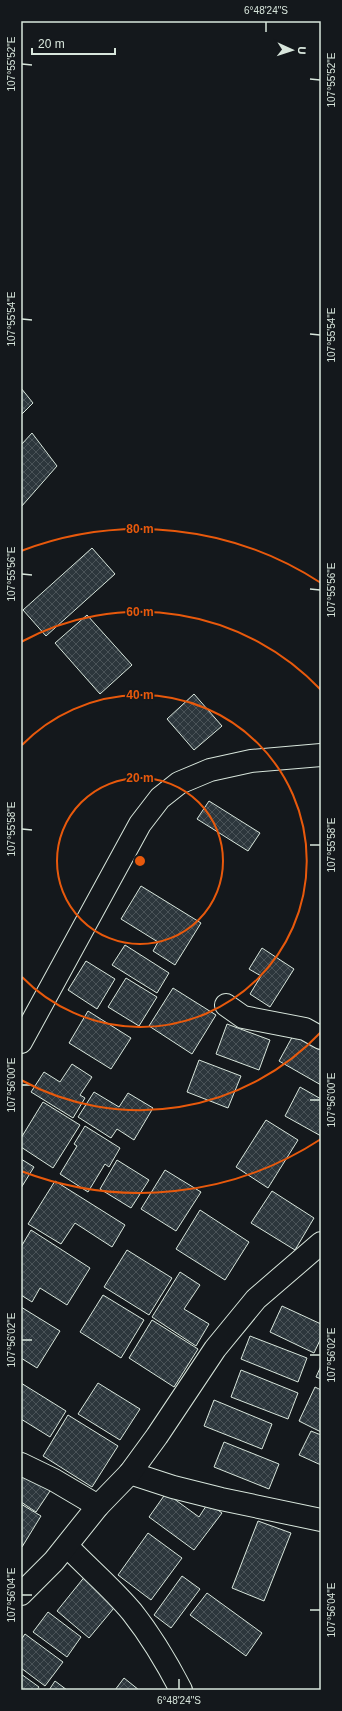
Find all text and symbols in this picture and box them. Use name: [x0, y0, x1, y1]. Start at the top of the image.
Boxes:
text: 6°48'24"S: [244, 5, 288, 16]
scale bar: [32, 30, 115, 56]
north arrow: [272, 30, 312, 70]
text: 107°55'52"E: [6, 36, 17, 92]
text: 20 m: [38, 37, 65, 51]
text: U: [296, 46, 308, 55]
text: 107°55'52"E: [326, 52, 337, 108]
text: 107°55'54"E: [6, 291, 17, 347]
text: 107°55'54"E: [326, 307, 337, 363]
text: 80 m: [126, 522, 154, 536]
text: 107°55'56"E: [6, 546, 17, 602]
text: 107°55'56"E: [326, 562, 337, 618]
text: 60 m: [126, 605, 154, 619]
text: 40 m: [126, 688, 154, 702]
text: 20 m: [126, 771, 154, 785]
text: 107°55'58"E: [6, 801, 17, 857]
text: 107°55'58"E: [326, 817, 337, 873]
centre of rings: [133, 854, 147, 868]
text: 107°56'00"E: [6, 1057, 17, 1113]
text: 107°56'00"E: [326, 1072, 337, 1128]
text: 107°56'02"E: [6, 1312, 17, 1368]
text: 107°56'02"E: [326, 1327, 337, 1383]
text: 107°56'04"E: [6, 1567, 17, 1623]
text: 107°56'04"E: [326, 1582, 337, 1638]
text: 6°48'24"S: [157, 1695, 201, 1706]

